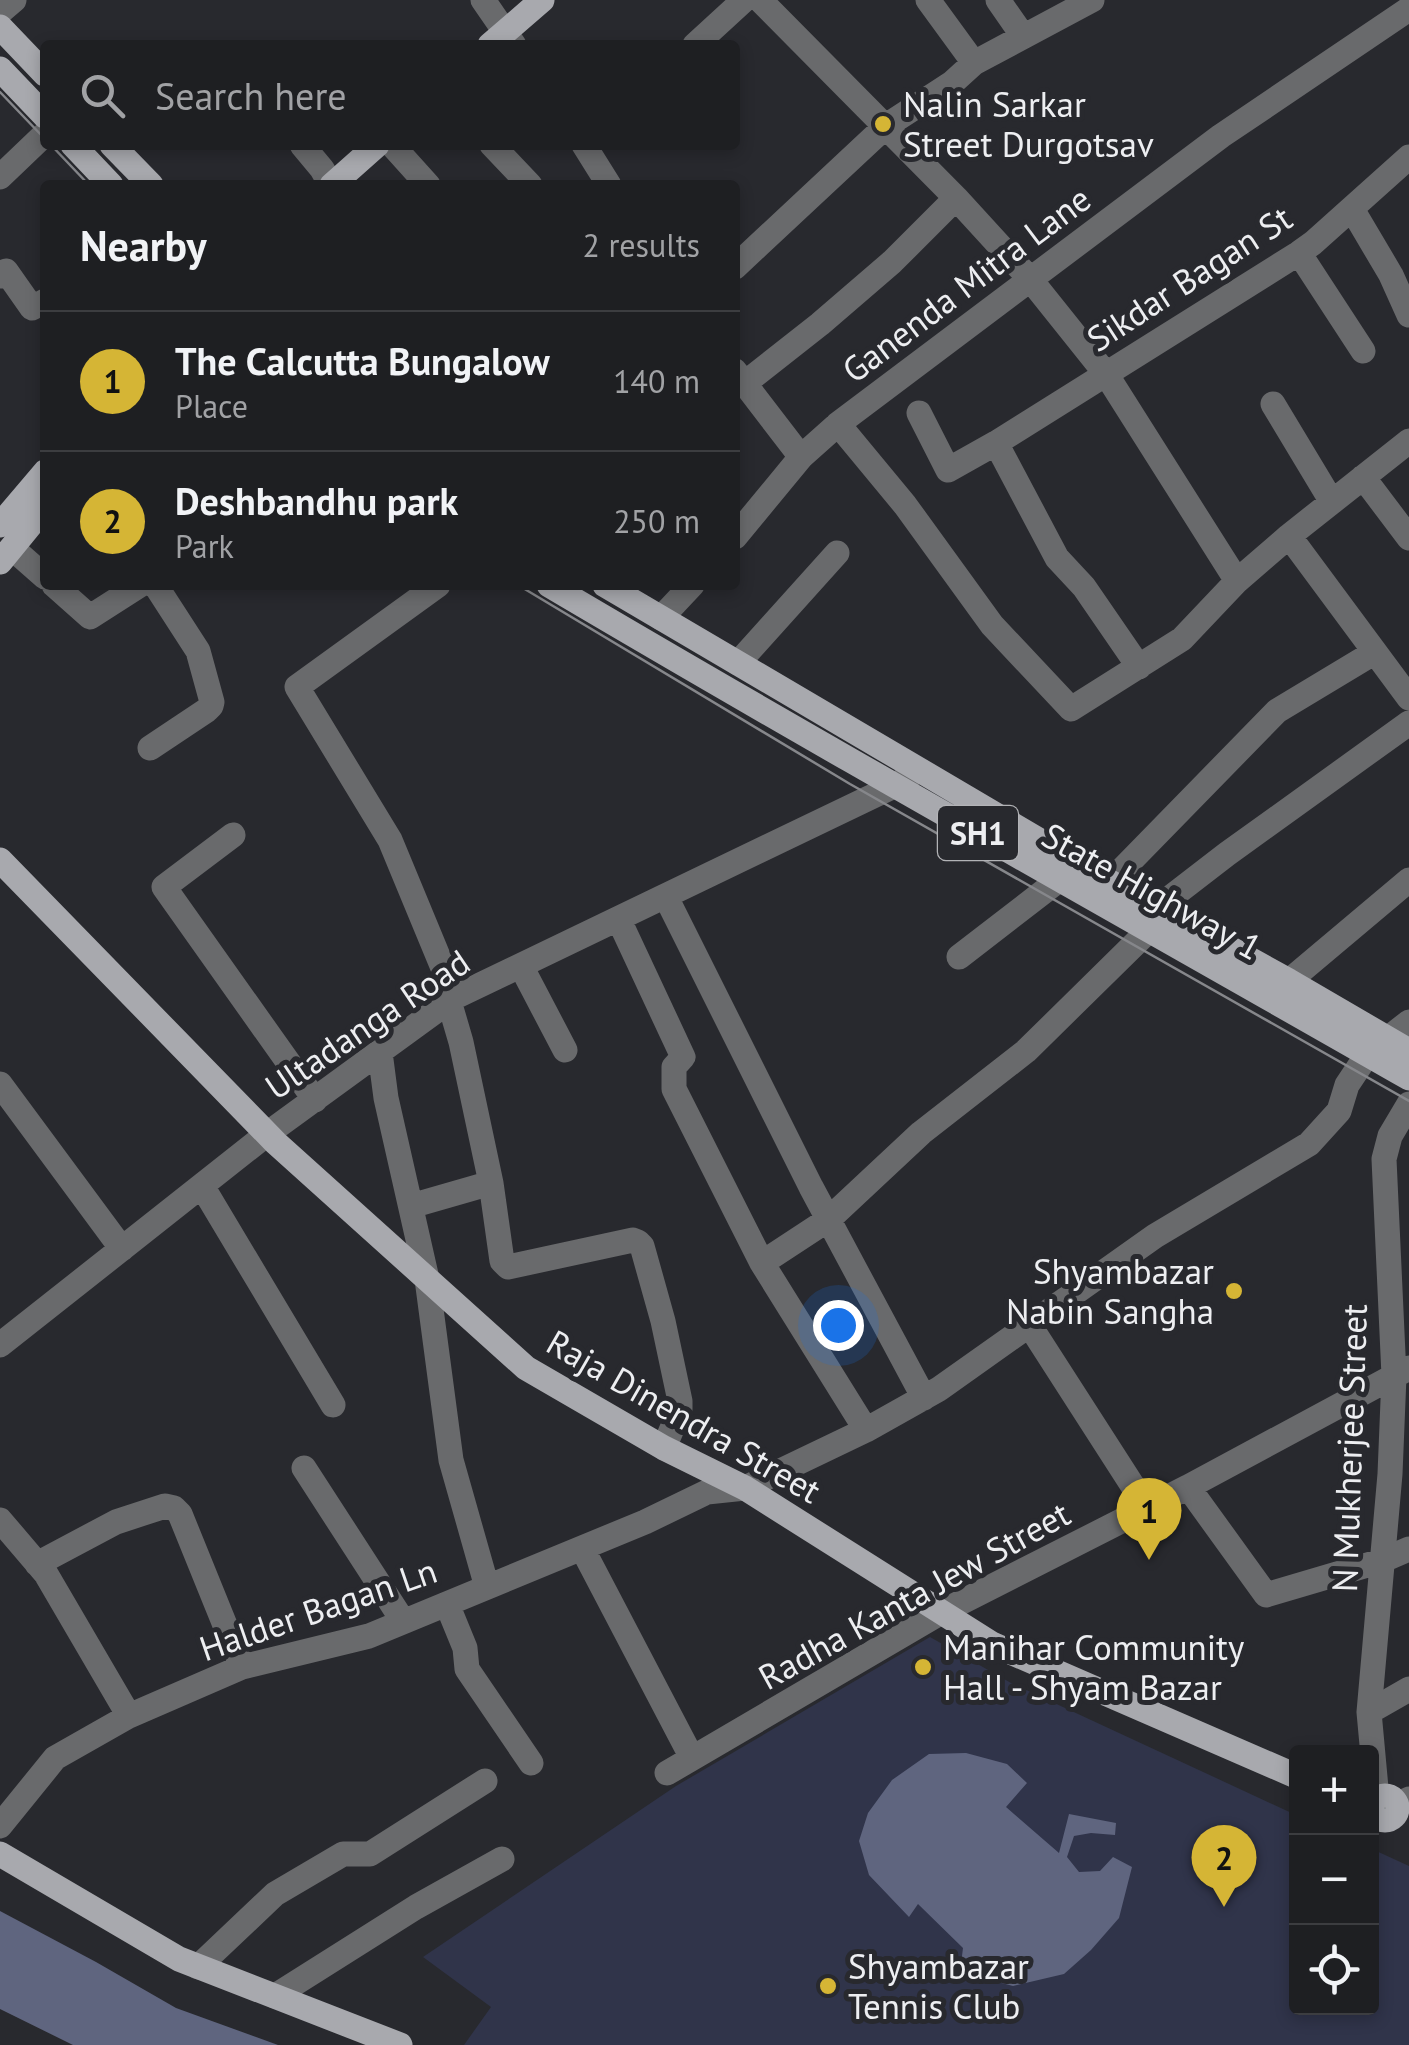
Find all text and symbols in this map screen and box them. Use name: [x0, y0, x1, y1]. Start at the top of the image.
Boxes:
search box: [40, 40, 740, 150]
icon: search: [75, 68, 130, 123]
text: Search here: [155, 71, 347, 120]
place label: Nalin Sarkar Street Durgotsav: [903, 81, 1154, 167]
marker: Nalin Sarkar Street Durgotsav: [872, 113, 894, 135]
street label: Ganenda Mitra Lane: [833, 175, 1099, 393]
street label: Sikdar Bagan St: [1078, 195, 1300, 361]
text: Nearby: [80, 218, 207, 273]
text: 2 results: [582, 224, 700, 266]
text: The Calcutta Bungalow: [175, 336, 550, 385]
text: 1: [103, 360, 122, 402]
text: 140 m: [613, 360, 700, 402]
text: Place: [175, 385, 248, 427]
text: Deshbandhu park: [175, 476, 458, 525]
text: 2: [103, 500, 122, 542]
text: 250 m: [613, 500, 700, 542]
text: Park: [175, 525, 234, 567]
road number: SH1: [938, 806, 1018, 860]
street label: State Highway 1: [1034, 812, 1270, 970]
street label: Ultadanga Road: [256, 939, 478, 1109]
place label: Shyambazar Nabin Sangha: [1006, 1248, 1214, 1334]
marker: Shyambazar Nabin Sangha: [1223, 1280, 1245, 1302]
your location: [813, 1300, 864, 1351]
street label: N Mukherjee Street: [1321, 1303, 1377, 1593]
street label: Raja Dinendra Street: [539, 1319, 829, 1513]
pin: 1: [1116, 1478, 1182, 1560]
street label: Radha Kanta Jew Street: [750, 1490, 1078, 1700]
street label: Halder Bagan Ln: [193, 1547, 443, 1671]
place label: Manihar Community Hall - Shyam Bazar: [943, 1624, 1244, 1710]
marker: Manihar Community Hall - Shyam Bazar: [912, 1656, 934, 1678]
map controls: [1289, 1745, 1379, 2015]
button: +: [1289, 1745, 1379, 1835]
pin: 2: [1192, 1824, 1256, 1907]
button: −: [1289, 1835, 1379, 1925]
button: locate: [1289, 1925, 1379, 2015]
place label: Shyambazar Tennis Club: [848, 1943, 1029, 2029]
marker: Shyambazar Tennis Club: [817, 1975, 839, 1997]

